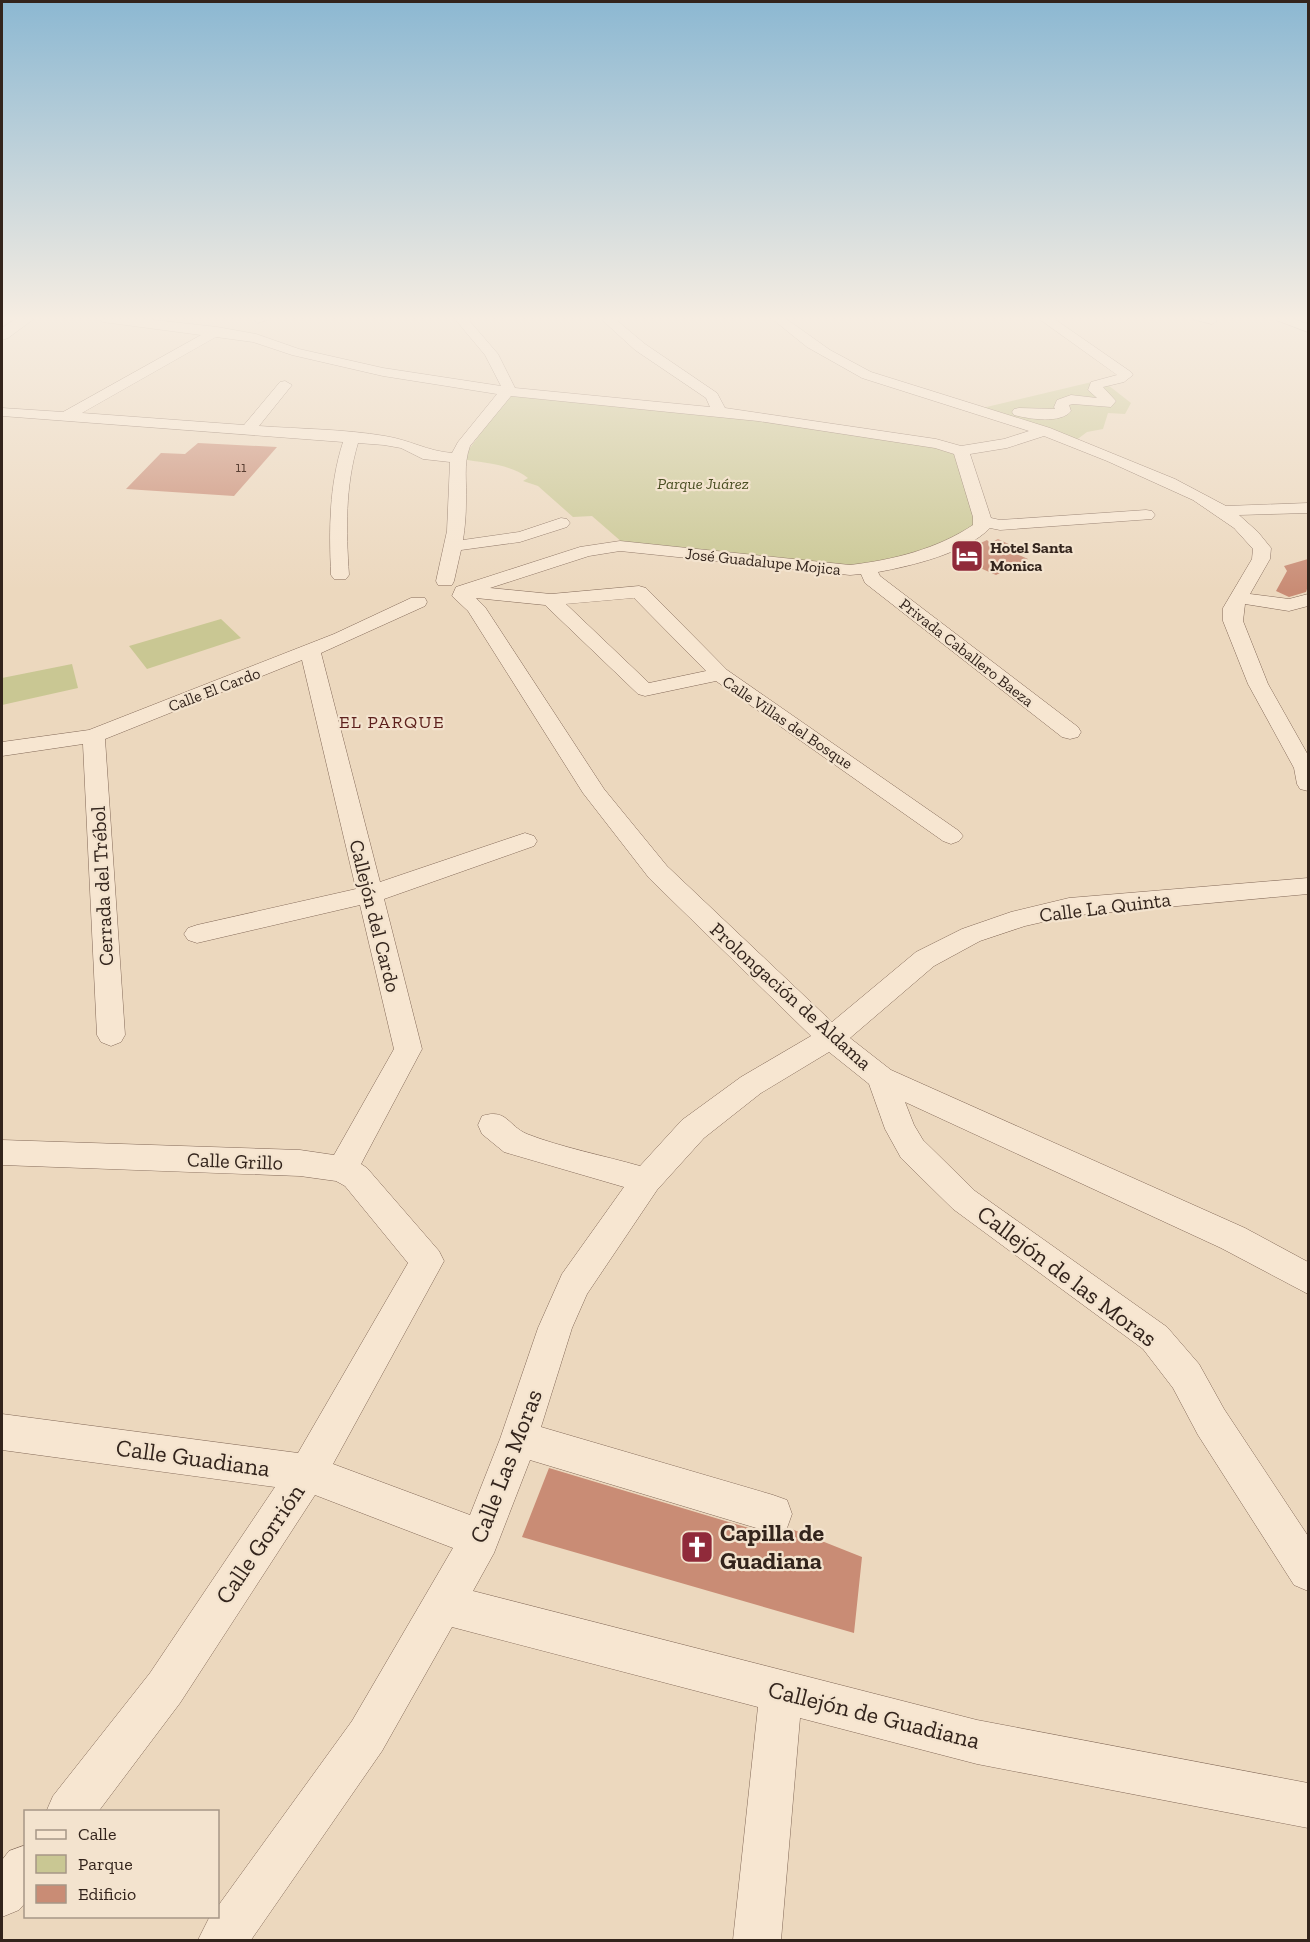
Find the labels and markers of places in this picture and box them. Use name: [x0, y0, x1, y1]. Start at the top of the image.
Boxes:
hotel icon: Hotel Santa Monica: [949, 538, 985, 574]
place label: Hotel Santa Monica: [990, 538, 1073, 575]
place label: Capilla de Guadiana: [720, 1518, 824, 1575]
church icon: Capilla de Guadiana: [679, 1529, 715, 1565]

